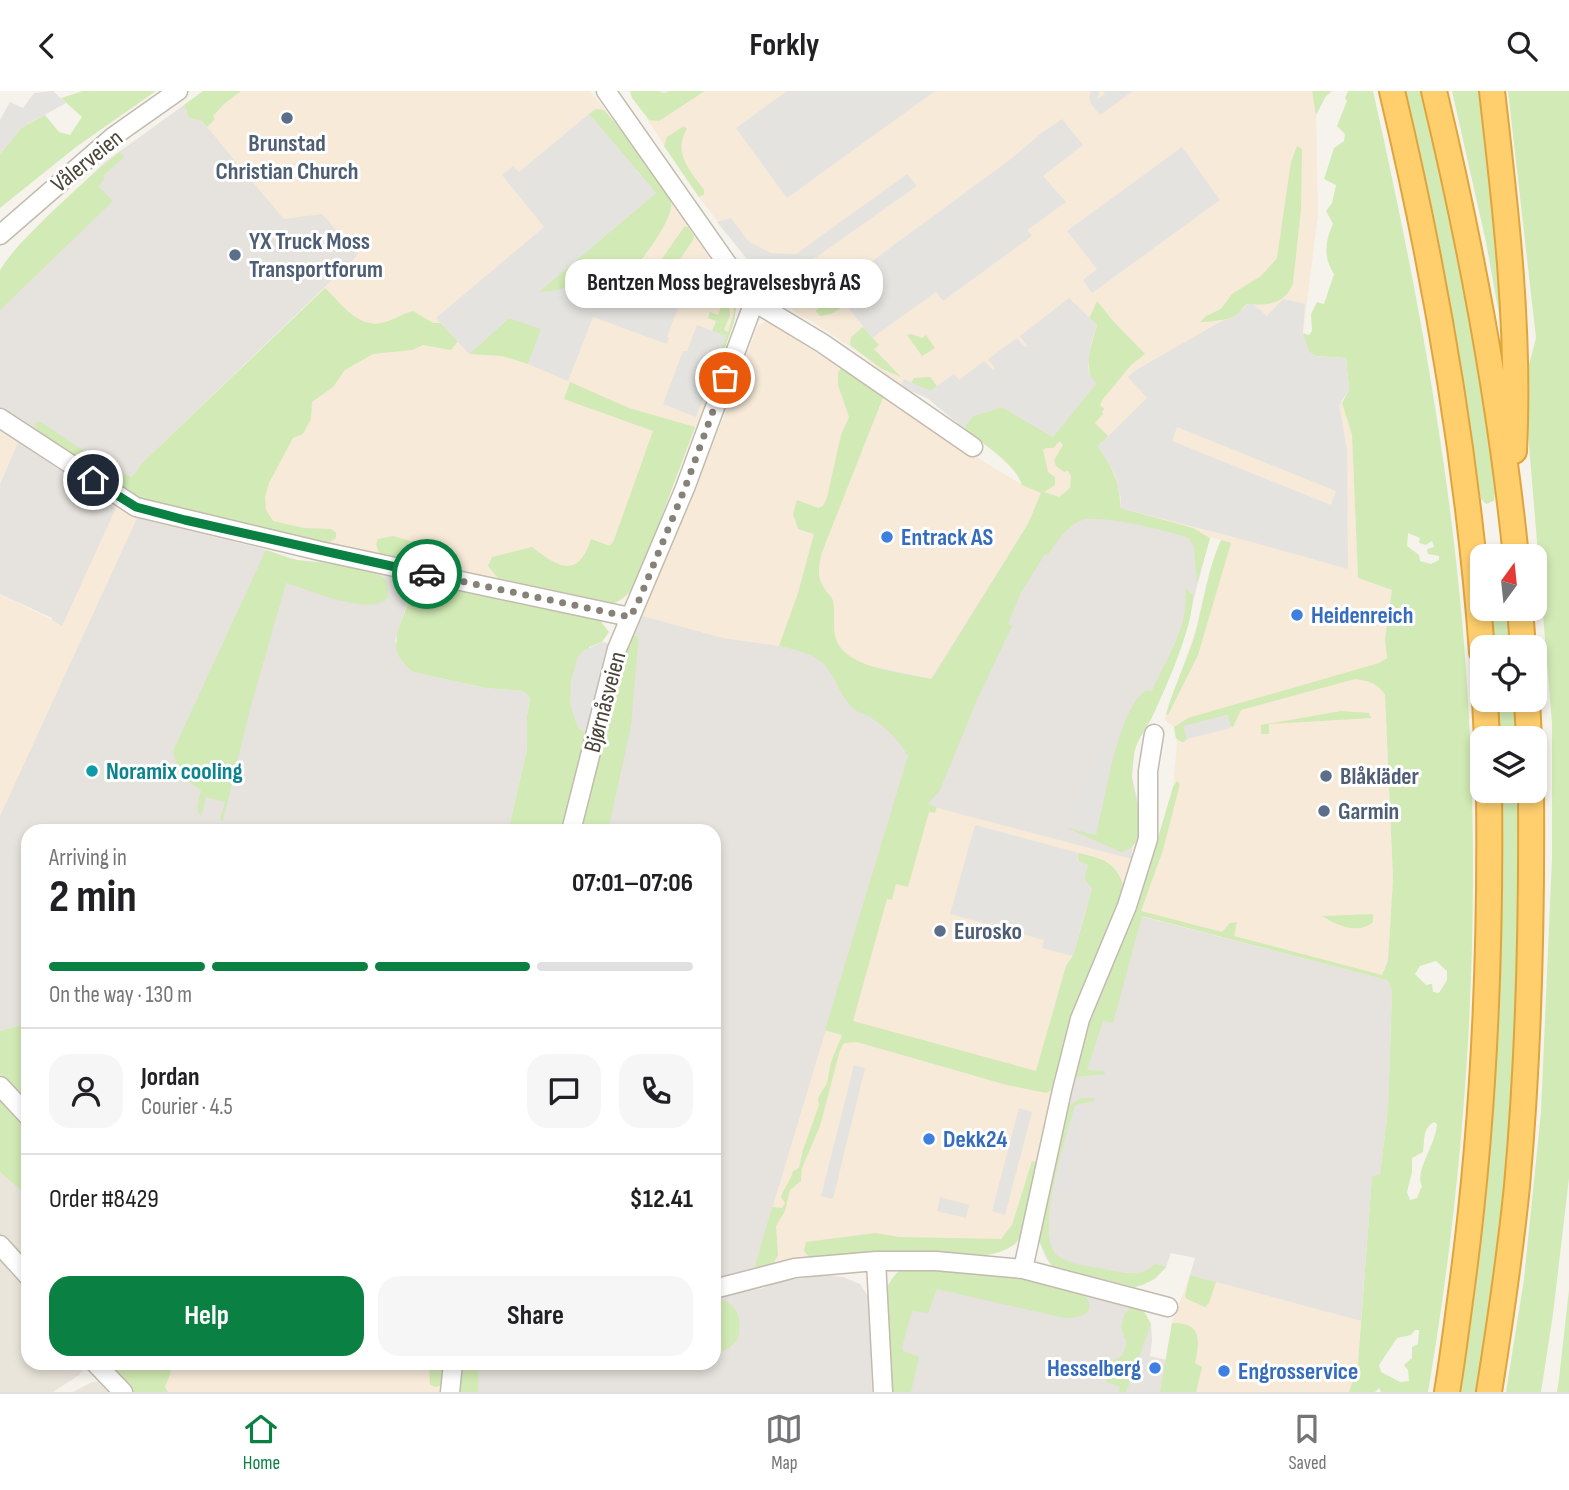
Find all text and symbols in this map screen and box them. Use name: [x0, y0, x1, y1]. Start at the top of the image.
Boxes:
text: Forkly: [750, 26, 819, 65]
icon: back: [28, 27, 66, 65]
icon: search: [1503, 27, 1541, 65]
marker: Brunstad Christian Church: [279, 110, 295, 126]
street label: Vålerveien: [45, 123, 129, 199]
place label: Brunstad Christian Church: [216, 129, 358, 186]
place label: YX Truck Moss Transportforum: [249, 227, 383, 284]
marker: YX Truck Moss Transportforum: [227, 247, 243, 263]
callout: Bentzen Moss begravelsesbyrå AS: [566, 259, 884, 308]
text: Bentzen Moss begravelsesbyrå AS: [587, 269, 861, 297]
pin: [695, 348, 755, 408]
icon: bag: [706, 359, 744, 397]
pin: [63, 450, 123, 510]
icon: home: [74, 461, 112, 499]
place label: Entrack AS: [901, 523, 993, 552]
marker: Entrack AS: [879, 529, 895, 545]
courier: [392, 539, 462, 609]
north arrow: [1470, 544, 1547, 621]
map controls: [1470, 544, 1547, 803]
icon: car: [408, 555, 446, 593]
place label: Heidenreich: [1311, 601, 1413, 630]
marker: Heidenreich: [1289, 607, 1305, 623]
button: locate: [1470, 635, 1547, 712]
street label: Bjørnåsveien: [578, 648, 632, 756]
button: layers: [1470, 726, 1547, 803]
place label: Noramix cooling: [106, 757, 243, 786]
place label: Blåkläder: [1340, 762, 1420, 791]
marker: Noramix cooling: [84, 763, 100, 779]
marker: Blåkläder: [1318, 768, 1334, 784]
place label: Garmin: [1338, 797, 1399, 826]
marker: Garmin: [1316, 803, 1332, 819]
text: Arriving in: [49, 844, 127, 872]
text: 07:01–07:06: [572, 868, 693, 899]
text: 2 min: [49, 870, 137, 925]
place label: Eurosko: [954, 917, 1022, 946]
marker: Eurosko: [932, 923, 948, 939]
text: On the way · 130 m: [49, 981, 192, 1009]
button: person: [49, 1054, 123, 1128]
button: chat: [527, 1054, 601, 1128]
button: phone: [619, 1054, 693, 1128]
text: Jordan: [141, 1062, 199, 1093]
text: Courier · 4.5: [141, 1093, 233, 1121]
place label: Dekk24: [943, 1125, 1008, 1154]
marker: Dekk24: [921, 1131, 937, 1147]
text: Order #8429: [49, 1184, 159, 1215]
text: $12.41: [629, 1184, 693, 1215]
button: Help: [49, 1276, 364, 1356]
button: Share: [378, 1276, 693, 1356]
place label: Hesselberg: [1047, 1354, 1141, 1383]
place label: Engrosservice: [1238, 1357, 1358, 1386]
marker: Hesselberg: [1147, 1360, 1163, 1376]
marker: Engrosservice: [1216, 1363, 1232, 1379]
tab: Home: [242, 1410, 280, 1475]
tab: Map: [765, 1410, 803, 1475]
tab: Saved: [1288, 1410, 1327, 1475]

